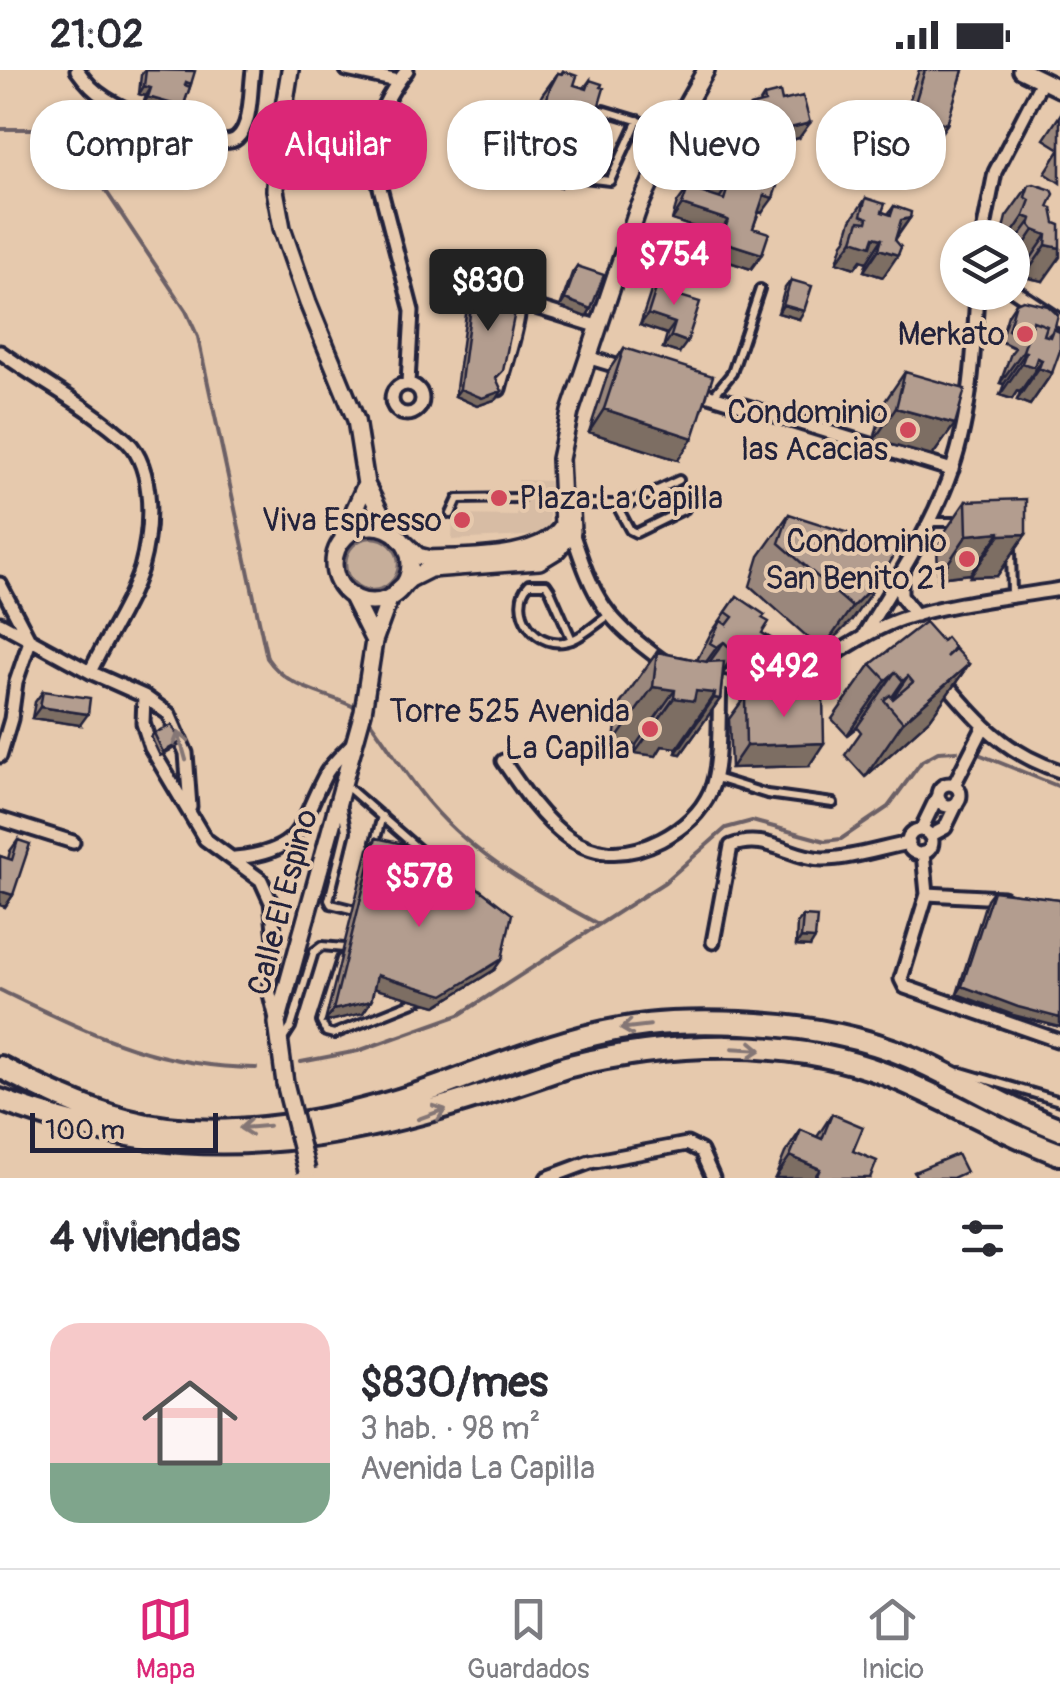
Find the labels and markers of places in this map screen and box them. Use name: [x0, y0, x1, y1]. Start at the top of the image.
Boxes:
pin: $754: [615, 223, 733, 308]
pin: $830: [429, 249, 547, 334]
place label: Merkato: [897, 315, 1005, 355]
marker: Merkato: [1014, 323, 1036, 345]
place label: Condominio las Acacias: [727, 393, 888, 470]
marker: Condominio las Acacias: [897, 419, 919, 441]
place label: Plaza La Capilla: [519, 479, 723, 519]
marker: Plaza La Capilla: [488, 487, 510, 509]
place label: Viva Espresso: [262, 501, 442, 541]
marker: Viva Espresso: [451, 509, 473, 531]
place label: Condominio San Benito 21: [765, 522, 947, 599]
marker: Condominio San Benito 21: [956, 548, 978, 570]
pin: $492: [725, 635, 843, 720]
place label: Torre 525 Avenida La Capilla: [389, 692, 630, 769]
marker: Torre 525 Avenida La Capilla: [639, 718, 661, 740]
pin: $578: [360, 845, 478, 930]

